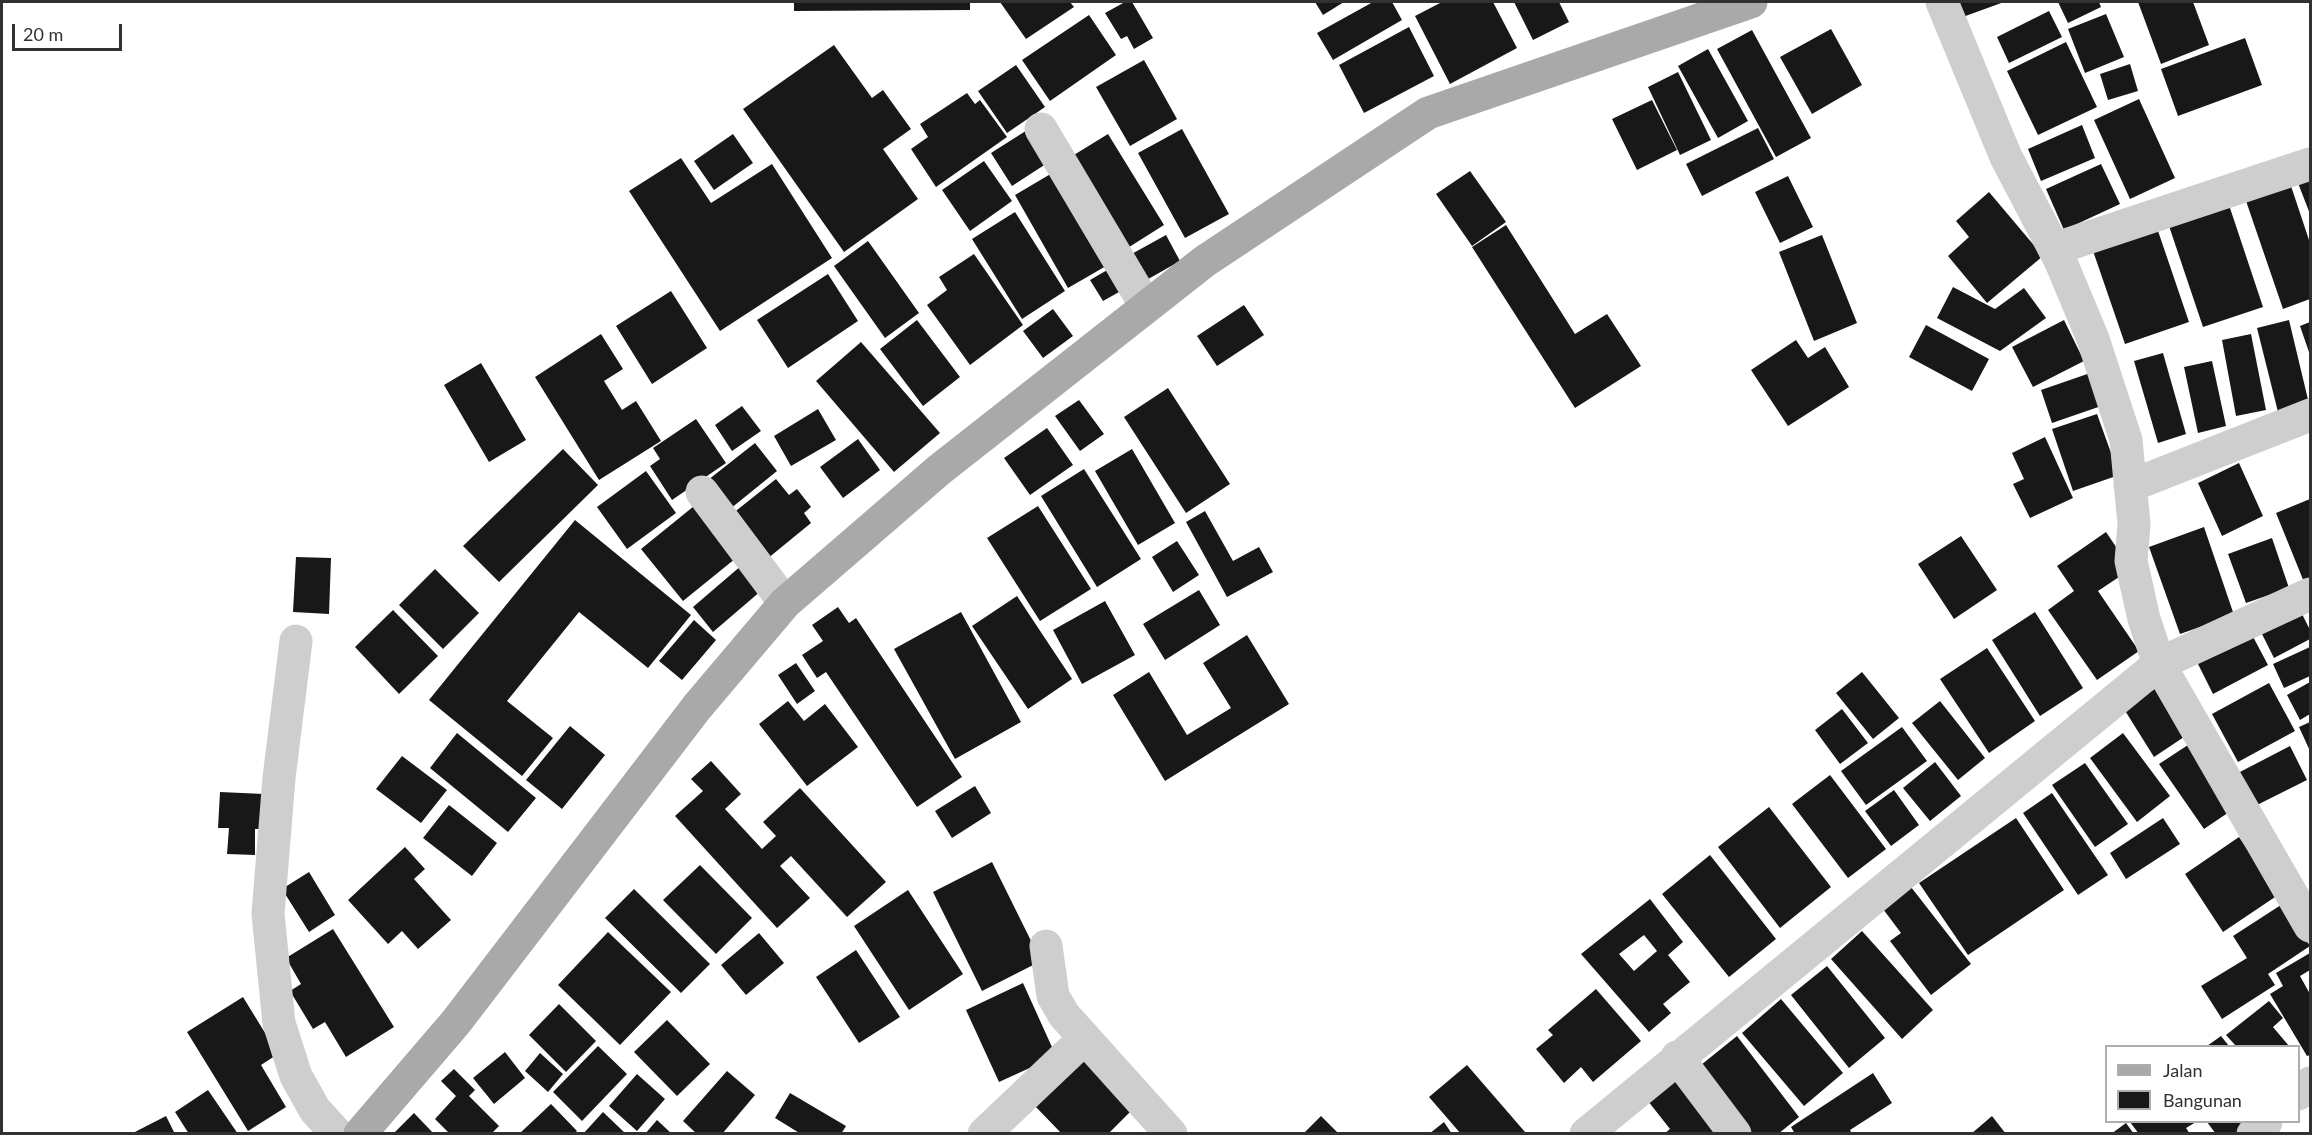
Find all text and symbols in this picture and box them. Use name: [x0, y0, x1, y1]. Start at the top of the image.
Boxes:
scale bar: [15, 12, 124, 50]
text: 20 m: [23, 23, 63, 45]
legend: [2105, 1045, 2300, 1123]
text: Jalan: [2163, 1059, 2202, 1081]
text: Bangunan: [2163, 1089, 2242, 1111]

